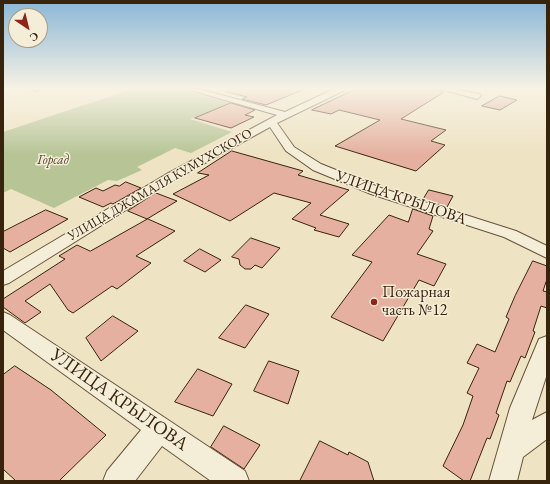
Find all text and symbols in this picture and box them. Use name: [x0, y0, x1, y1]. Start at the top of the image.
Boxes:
north arrow: [8, 8, 48, 48]
text: С: [27, 29, 42, 45]
street label: УЛИЦА ДЖАМАЛЯ КУМУХСКОГО: [65, 126, 255, 244]
park label: Горсад: [37, 152, 69, 168]
street label: УЛИЦА КРЫЛОВА: [333, 167, 469, 229]
place label: Пожарная часть №12: [382, 283, 450, 321]
marker: Пожарная часть №12: [369, 297, 379, 307]
street label: УЛИЦА КРЫЛОВА: [46, 344, 192, 456]

